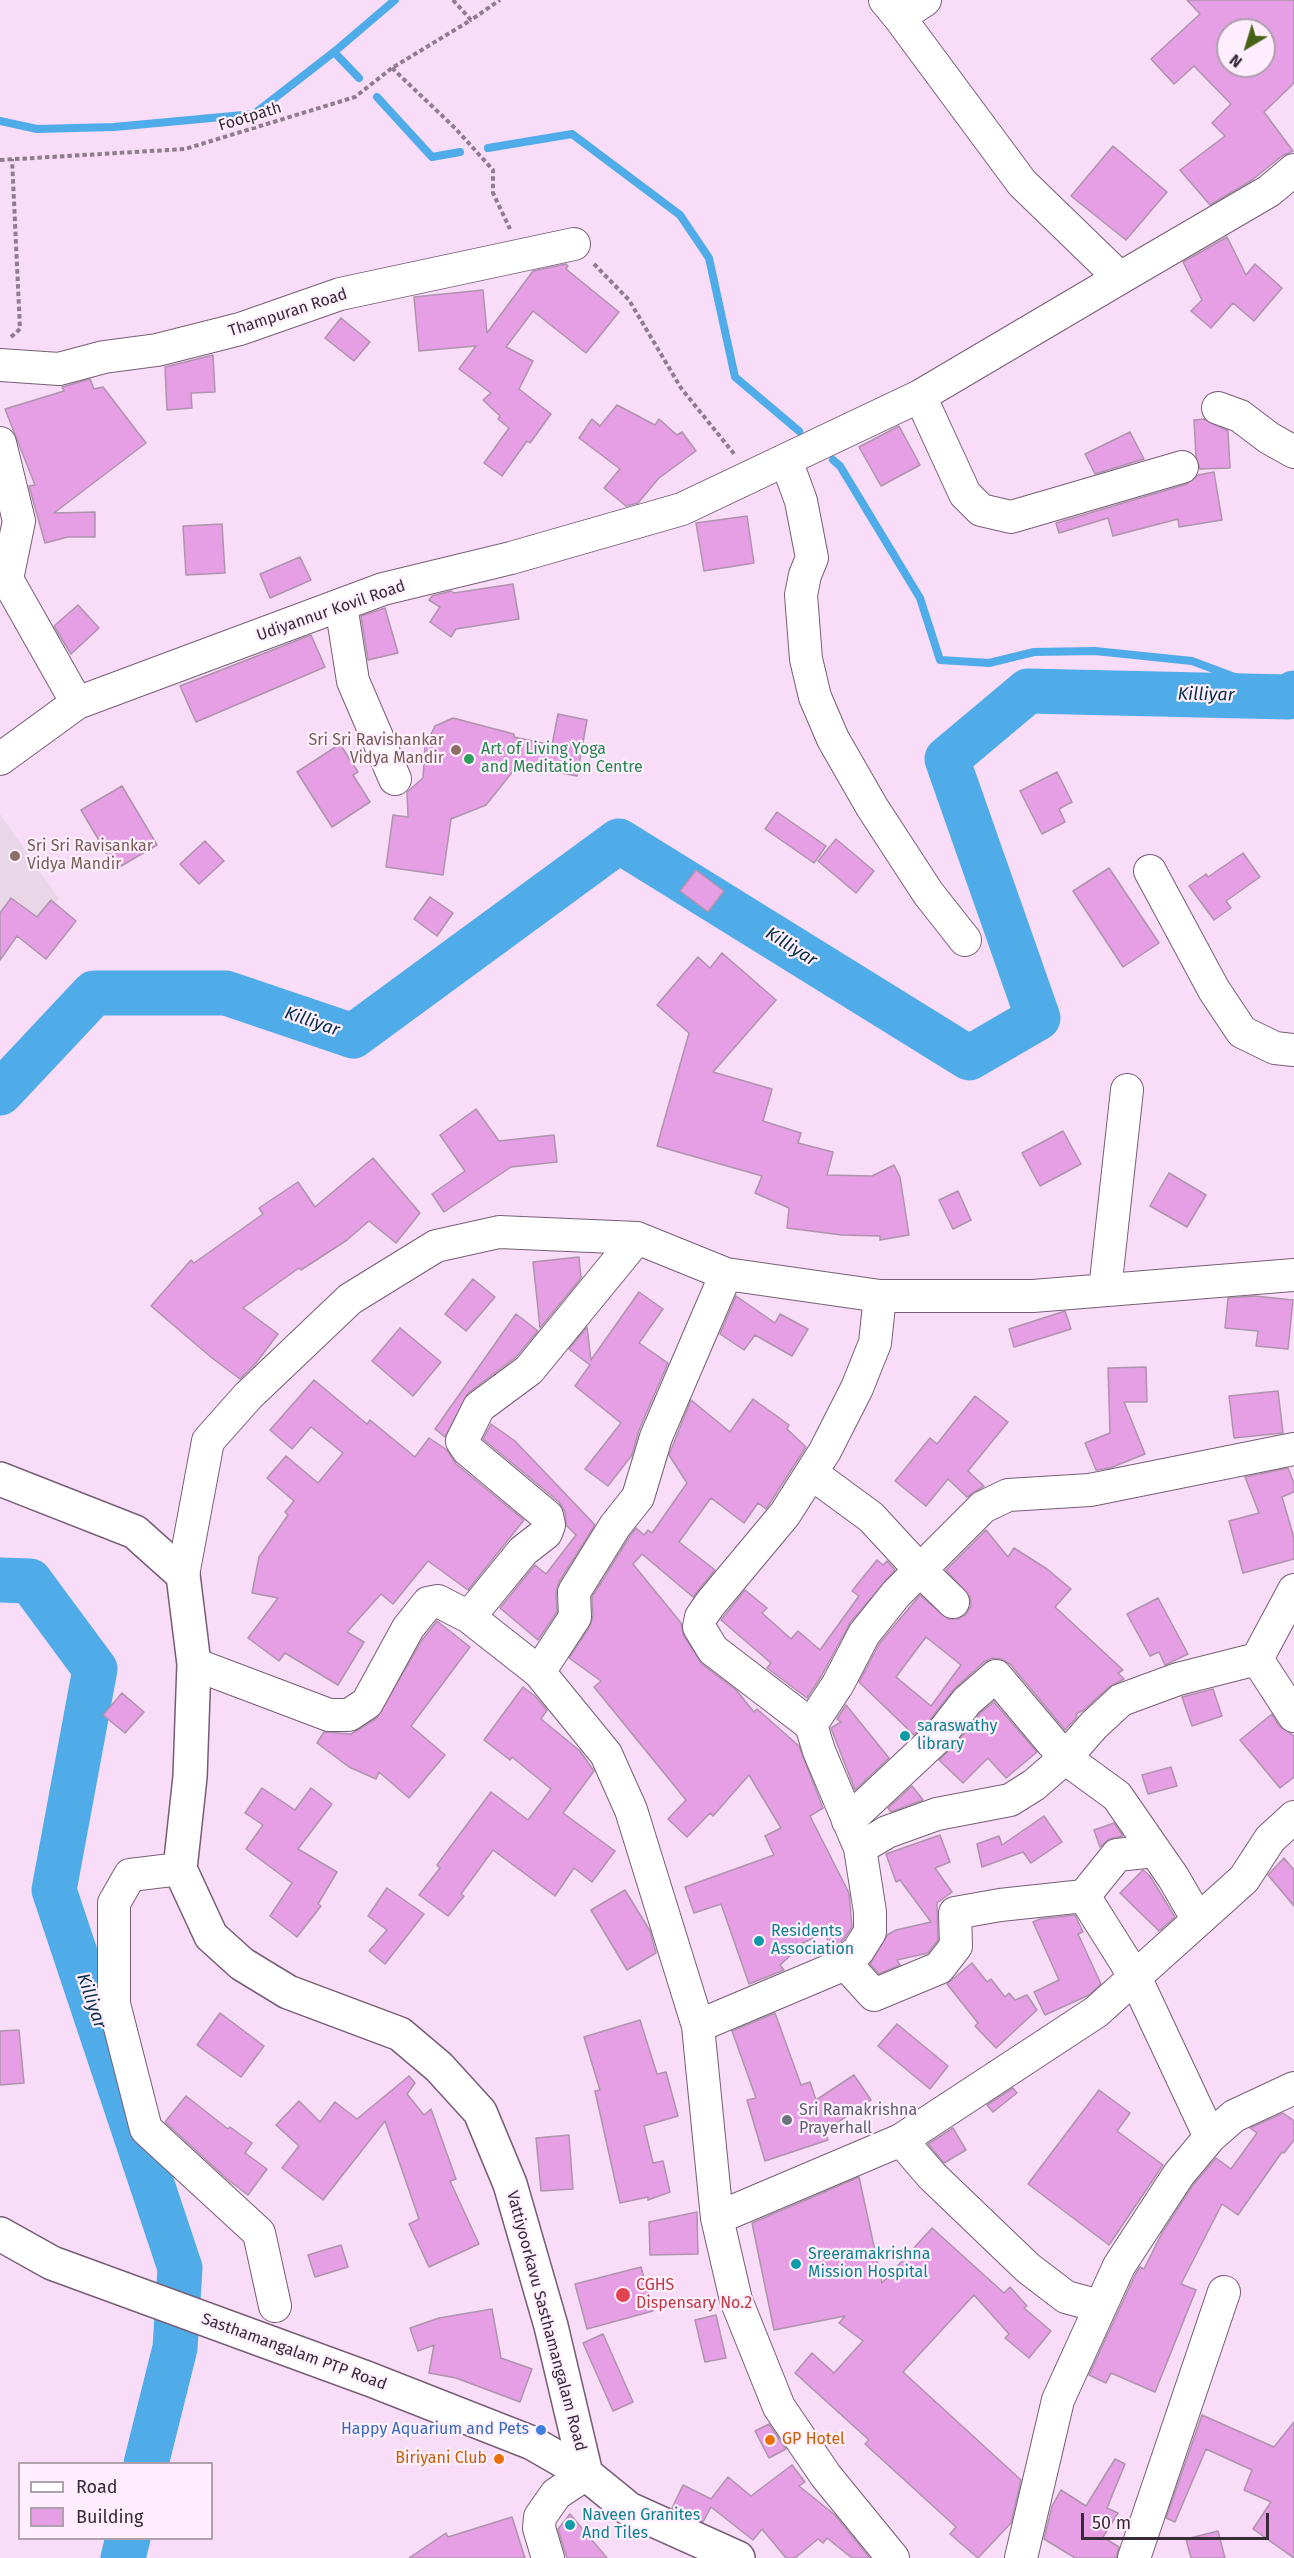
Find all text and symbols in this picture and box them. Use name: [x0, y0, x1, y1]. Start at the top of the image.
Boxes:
north arrow: [1216, 18, 1276, 78]
text: N: [1226, 50, 1246, 72]
street label: Footpath: [216, 98, 284, 136]
street label: Thampuran Road: [226, 285, 350, 341]
street label: Udiyannur Kovil Road: [254, 577, 408, 645]
water label: Killiyar: [1177, 684, 1235, 706]
place label: Sri Sri Ravishankar Vidya Mandir: [309, 731, 444, 769]
place label: Art of Living Yoga and Meditation Centre: [481, 740, 643, 778]
marker: Sri Sri Ravishankar Vidya Mandir: [449, 743, 463, 757]
marker: Art of Living Yoga and Meditation Centre: [462, 752, 476, 766]
place label: Sri Sri Ravisankar Vidya Mandir: [27, 837, 153, 875]
marker: Sri Sri Ravisankar Vidya Mandir: [8, 849, 22, 863]
water label: Killiyar: [761, 923, 821, 971]
water label: Killiyar: [282, 1003, 342, 1041]
place label: saraswathy library: [917, 1717, 997, 1755]
marker: saraswathy library: [898, 1729, 912, 1743]
place label: Residents Association: [771, 1922, 854, 1960]
marker: Residents Association: [752, 1934, 766, 1948]
water label: Killiyar: [72, 1971, 110, 2031]
place label: Sri Ramakrishna Prayerhall: [799, 2101, 917, 2139]
marker: Sri Ramakrishna Prayerhall: [780, 2113, 794, 2127]
street label: Vattiyoorkavu Sasthamangalam Road: [502, 2189, 590, 2453]
place label: Sreeramakrishna Mission Hospital: [808, 2245, 930, 2283]
marker: Sreeramakrishna Mission Hospital: [789, 2257, 803, 2271]
place label: CGHS Dispensary No.2: [636, 2276, 752, 2314]
marker: CGHS Dispensary No.2: [614, 2286, 632, 2304]
street label: Sasthamangalam PTP Road: [199, 2309, 389, 2395]
place label: Happy Aquarium and Pets: [341, 2420, 529, 2440]
marker: Happy Aquarium and Pets: [534, 2423, 548, 2437]
place label: GP Hotel: [782, 2430, 845, 2450]
marker: GP Hotel: [763, 2433, 777, 2447]
place label: Biriyani Club: [395, 2449, 487, 2469]
marker: Biriyani Club: [492, 2452, 506, 2466]
legend: [18, 2462, 213, 2540]
text: Road: [76, 2476, 118, 2498]
scale bar: [1084, 2501, 1272, 2539]
text: Building: [76, 2506, 143, 2528]
place label: Naveen Granites And Tiles: [582, 2506, 700, 2544]
text: 50 m: [1092, 2512, 1131, 2534]
marker: Naveen Granites And Tiles: [563, 2518, 577, 2532]

